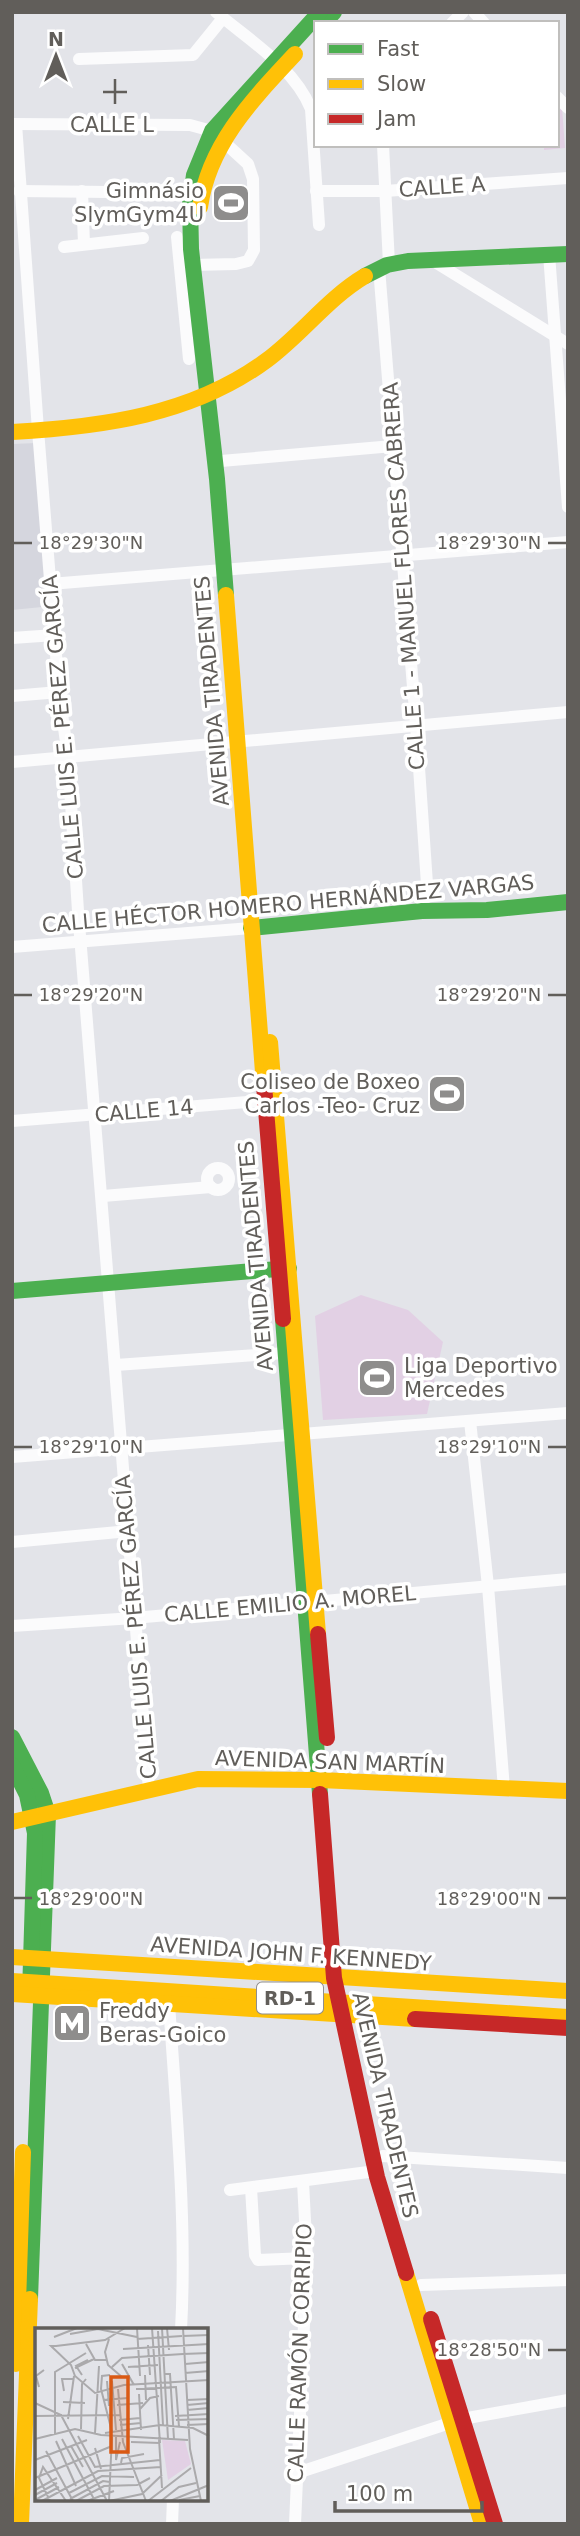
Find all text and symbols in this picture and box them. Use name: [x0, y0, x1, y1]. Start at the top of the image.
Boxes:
north arrow: [21, 21, 91, 91]
legend: [314, 21, 559, 147]
text: N: [48, 28, 64, 50]
text: Fast: [377, 37, 419, 61]
text: Slow: [377, 72, 426, 96]
text: Jam: [375, 107, 417, 131]
street label: CALLE L: [70, 113, 154, 137]
street label: CALLE A: [398, 172, 487, 202]
place label: Gimnásio SlymGym4U: [74, 179, 204, 227]
sports icon: Gimnásio SlymGym4U: [210, 182, 252, 224]
street label: CALLE 1 - MANUEL FLORES CABRERA: [378, 381, 430, 771]
text: 18°29'30"N: [39, 532, 143, 553]
text: 18°29'30"N: [437, 532, 541, 553]
street label: CALLE LUIS E. PÉREZ GARCÍA: [37, 573, 88, 880]
street label: AVENIDA TIRADENTES: [190, 575, 234, 807]
street label: CALLE HÉCTOR HOMERO HERNÁNDEZ VARGAS: [41, 870, 535, 937]
text: 18°29'20"N: [39, 984, 143, 1005]
text: 18°29'20"N: [437, 984, 541, 1005]
place label: Coliseo de Boxeo Carlos -Teo- Cruz: [240, 1070, 420, 1118]
sports icon: Coliseo de Boxeo Carlos -Teo- Cruz: [426, 1073, 468, 1115]
street label: CALLE 14: [94, 1095, 194, 1127]
street label: AVENIDA TIRADENTES: [234, 1140, 278, 1372]
place label: Liga Deportivo Mercedes: [404, 1354, 558, 1402]
sports icon: Liga Deportivo Mercedes: [356, 1357, 398, 1399]
text: 18°29'10"N: [39, 1436, 143, 1457]
text: 18°29'10"N: [437, 1436, 541, 1457]
street label: CALLE LUIS E. PÉREZ GARCÍA: [110, 1473, 161, 1780]
street label: CALLE EMILIO A. MOREL: [163, 1581, 417, 1627]
street label: AVENIDA SAN MARTÍN: [215, 1745, 445, 1778]
text: 18°29'00"N: [39, 1888, 143, 1909]
text: 18°29'00"N: [437, 1888, 541, 1909]
street label: AVENIDA JOHN F. KENNEDY: [150, 1932, 433, 1976]
road number: RD-1: [257, 1982, 323, 2014]
street label: AVENIDA TIRADENTES: [347, 1990, 423, 2220]
place label: Freddy Beras-Goico: [99, 1999, 226, 2047]
metro station icon: Freddy Beras-Goico: [51, 2002, 93, 2044]
street label: CALLE RAMÓN CORRIPIO: [282, 2223, 317, 2483]
inset map: [35, 2328, 208, 2501]
text: 18°28'50"N: [437, 2339, 541, 2360]
scale bar: [335, 2470, 482, 2514]
text: 100 m: [346, 2482, 413, 2506]

